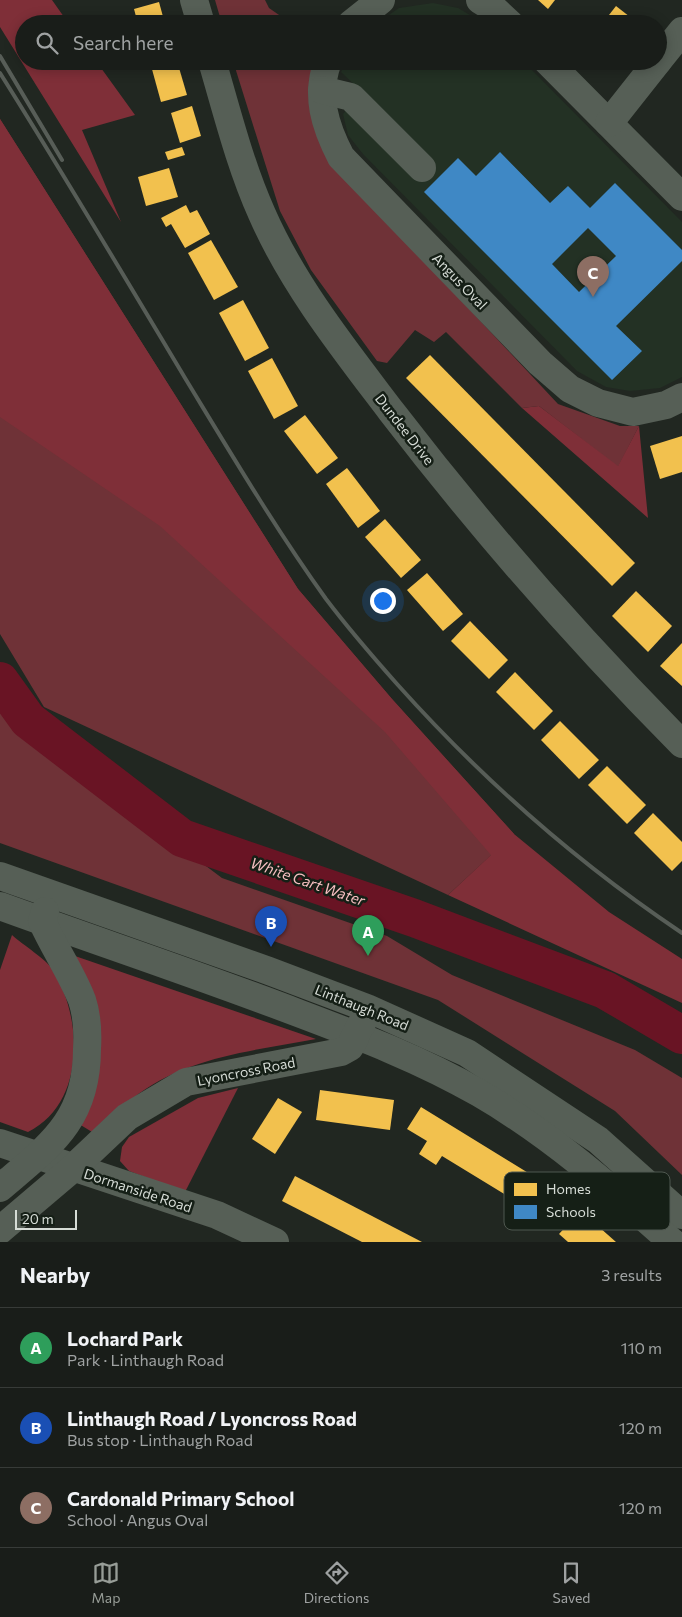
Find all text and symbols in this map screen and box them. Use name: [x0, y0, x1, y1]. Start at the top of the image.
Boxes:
search box: [15, 15, 667, 70]
icon: search: [33, 29, 61, 57]
text: Search here: [73, 31, 173, 54]
street label: Angus Oval: [429, 249, 491, 313]
pin: C: [577, 256, 609, 297]
street label: Dundee Drive: [372, 390, 438, 468]
your location: [370, 588, 396, 614]
water label: White Cart Water: [248, 853, 369, 909]
pin: B: [255, 906, 287, 947]
pin: A: [352, 915, 384, 956]
street label: Linthaugh Road: [313, 980, 411, 1034]
street label: Lyoncross Road: [195, 1053, 297, 1089]
street label: Dormanside Road: [82, 1165, 194, 1215]
legend: [504, 1172, 670, 1230]
text: Homes: [546, 1180, 591, 1197]
text: Schools: [546, 1203, 596, 1220]
scale bar: [15, 1207, 78, 1230]
text: 20 m: [22, 1210, 54, 1227]
text: Nearby: [20, 1262, 90, 1287]
text: 3 results: [601, 1265, 662, 1284]
text: Lochard Park: [67, 1327, 183, 1350]
text: A: [30, 1338, 42, 1357]
text: 110 m: [621, 1338, 662, 1357]
text: Park · Linthaugh Road: [67, 1350, 224, 1369]
text: Linthaugh Road / Lyoncross Road: [67, 1407, 357, 1430]
text: B: [31, 1418, 41, 1437]
text: 120 m: [619, 1418, 662, 1437]
text: Bus stop · Linthaugh Road: [67, 1430, 253, 1449]
text: Cardonald Primary School: [67, 1487, 294, 1510]
text: C: [31, 1498, 41, 1517]
text: 120 m: [619, 1498, 662, 1517]
text: School · Angus Oval: [67, 1510, 208, 1529]
tab: Map: [92, 1559, 120, 1606]
tab: Directions: [304, 1559, 369, 1606]
tab: Saved: [553, 1559, 590, 1606]

